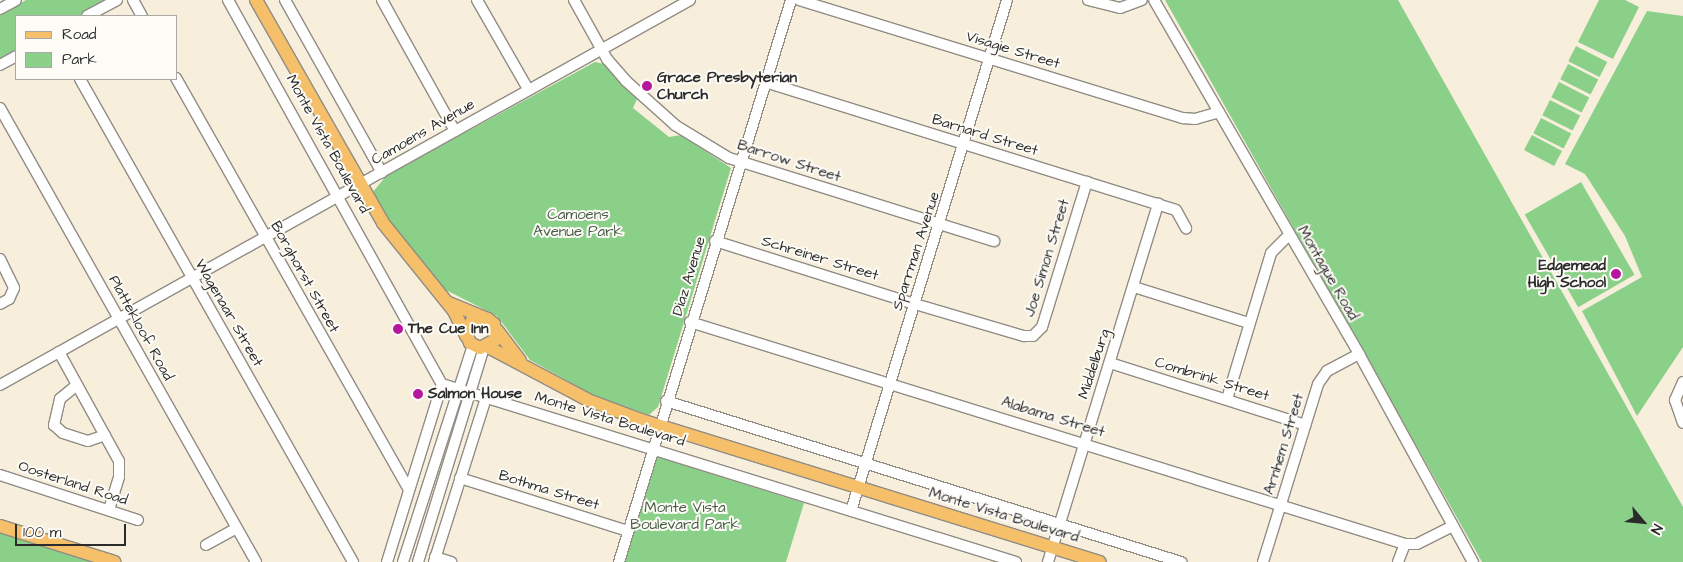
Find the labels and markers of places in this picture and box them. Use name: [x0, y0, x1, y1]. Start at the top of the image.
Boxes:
place label: Grace Presbyterian Church: [657, 68, 797, 103]
marker: Grace Presbyterian Church: [641, 80, 653, 92]
place label: Edgemead High School: [1528, 256, 1606, 291]
marker: Edgemead High School: [1610, 268, 1622, 280]
place label: The Cue Inn: [408, 320, 489, 338]
marker: The Cue Inn: [392, 323, 404, 335]
place label: Salmon House: [428, 385, 522, 403]
marker: Salmon House: [412, 388, 424, 400]

